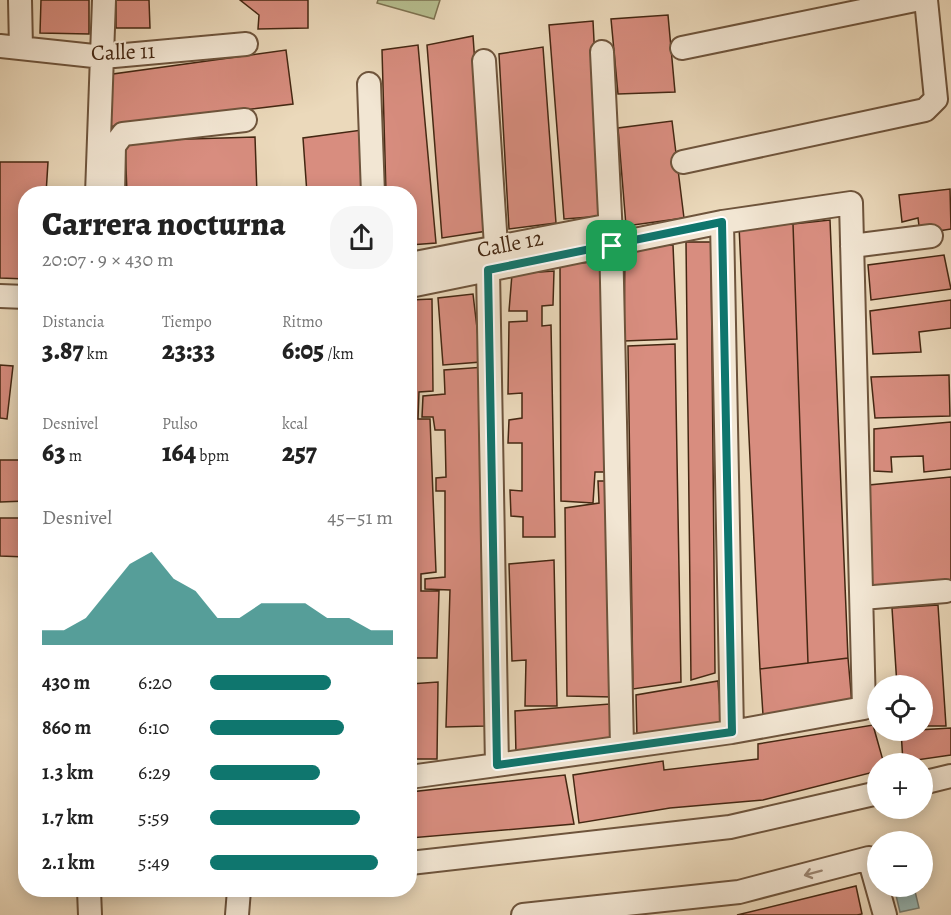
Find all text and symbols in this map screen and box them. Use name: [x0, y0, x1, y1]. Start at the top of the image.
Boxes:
street label: Calle 11: [90, 36, 156, 68]
text: Carrera nocturna: [42, 201, 286, 246]
button: share: [330, 206, 393, 269]
pin: [586, 220, 637, 271]
street label: Calle 12: [474, 223, 546, 265]
icon: arrive: [595, 229, 628, 262]
text: 20:07 · 9 × 430 m: [42, 246, 174, 273]
text: Distancia: [42, 311, 104, 333]
text: Tiempo: [162, 311, 212, 333]
text: Ritmo: [282, 311, 323, 333]
text: 3.87: [42, 333, 84, 368]
text: 23:33: [162, 333, 215, 368]
text: 6:05: [282, 333, 324, 368]
text: km: [84, 343, 108, 365]
text: /km: [324, 343, 354, 365]
text: Desnivel: [42, 413, 98, 435]
text: Pulso: [162, 413, 198, 435]
text: kcal: [282, 413, 308, 435]
text: 63: [42, 435, 66, 470]
text: 164: [162, 435, 196, 470]
text: 257: [282, 435, 317, 470]
text: m: [66, 445, 82, 467]
text: bpm: [196, 445, 229, 467]
text: Desnivel: [42, 504, 112, 531]
text: 45–51 m: [327, 504, 393, 531]
text: 430 m: [42, 669, 90, 696]
text: 6:20: [138, 669, 172, 696]
map controls: [867, 675, 933, 897]
button: locate: [867, 675, 933, 741]
text: 860 m: [42, 714, 91, 741]
text: 6:10: [138, 714, 170, 741]
button: +: [867, 753, 933, 819]
text: 1.3 km: [42, 759, 94, 786]
text: 6:29: [138, 759, 171, 786]
text: 1.7 km: [42, 804, 94, 831]
text: 5:59: [138, 804, 169, 831]
button: −: [867, 831, 933, 897]
text: 2.1 km: [42, 849, 95, 876]
text: 5:49: [138, 849, 170, 876]
one-way arrow: [804, 867, 823, 879]

